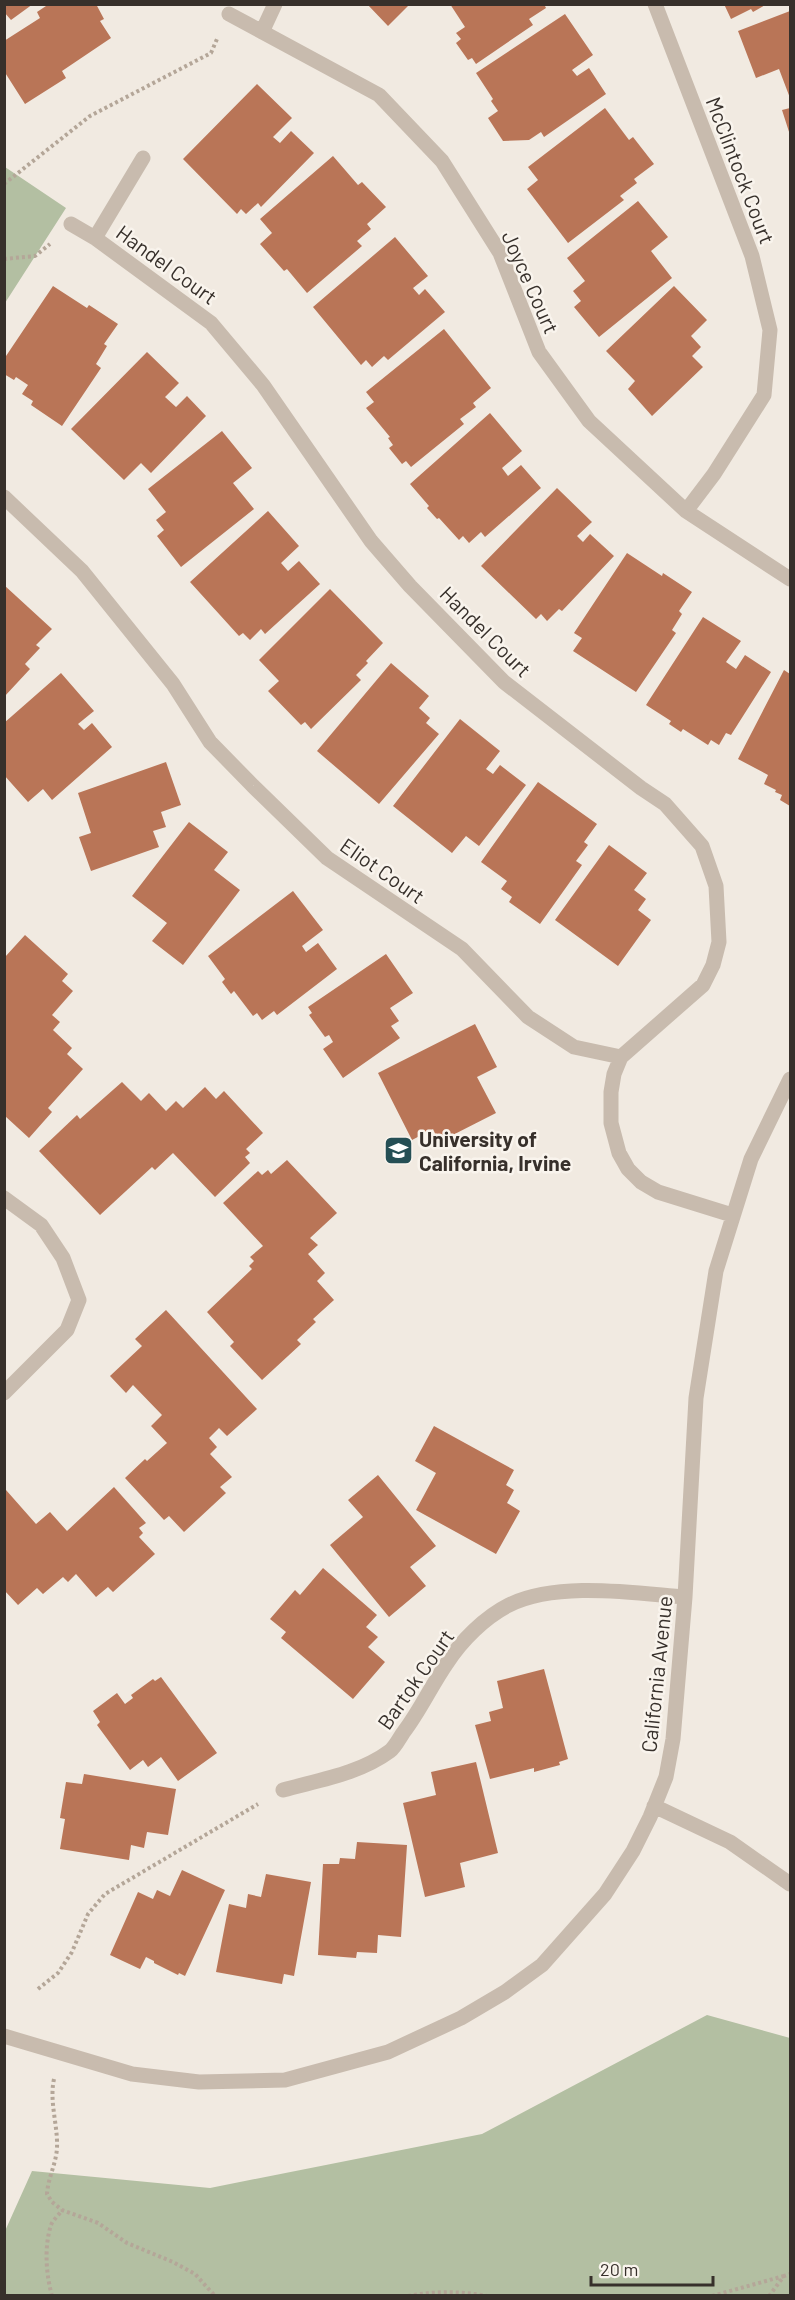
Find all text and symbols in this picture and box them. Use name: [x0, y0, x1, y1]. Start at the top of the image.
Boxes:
street label: McClintock Court: [701, 93, 781, 247]
street label: Handel Court: [112, 219, 222, 309]
street label: Joyce Court: [497, 227, 565, 337]
street label: Handel Court: [435, 580, 537, 682]
street label: Eliot Court: [336, 832, 430, 908]
place label: University of California, Irvine: [419, 1126, 571, 1175]
school or university icon: University of California, Irvine: [382, 1134, 414, 1166]
street label: California Avenue: [635, 1594, 677, 1754]
street label: Bartok Court: [371, 1624, 459, 1734]
scale bar: [591, 2249, 712, 2287]
text: 20 m: [600, 2258, 638, 2280]

